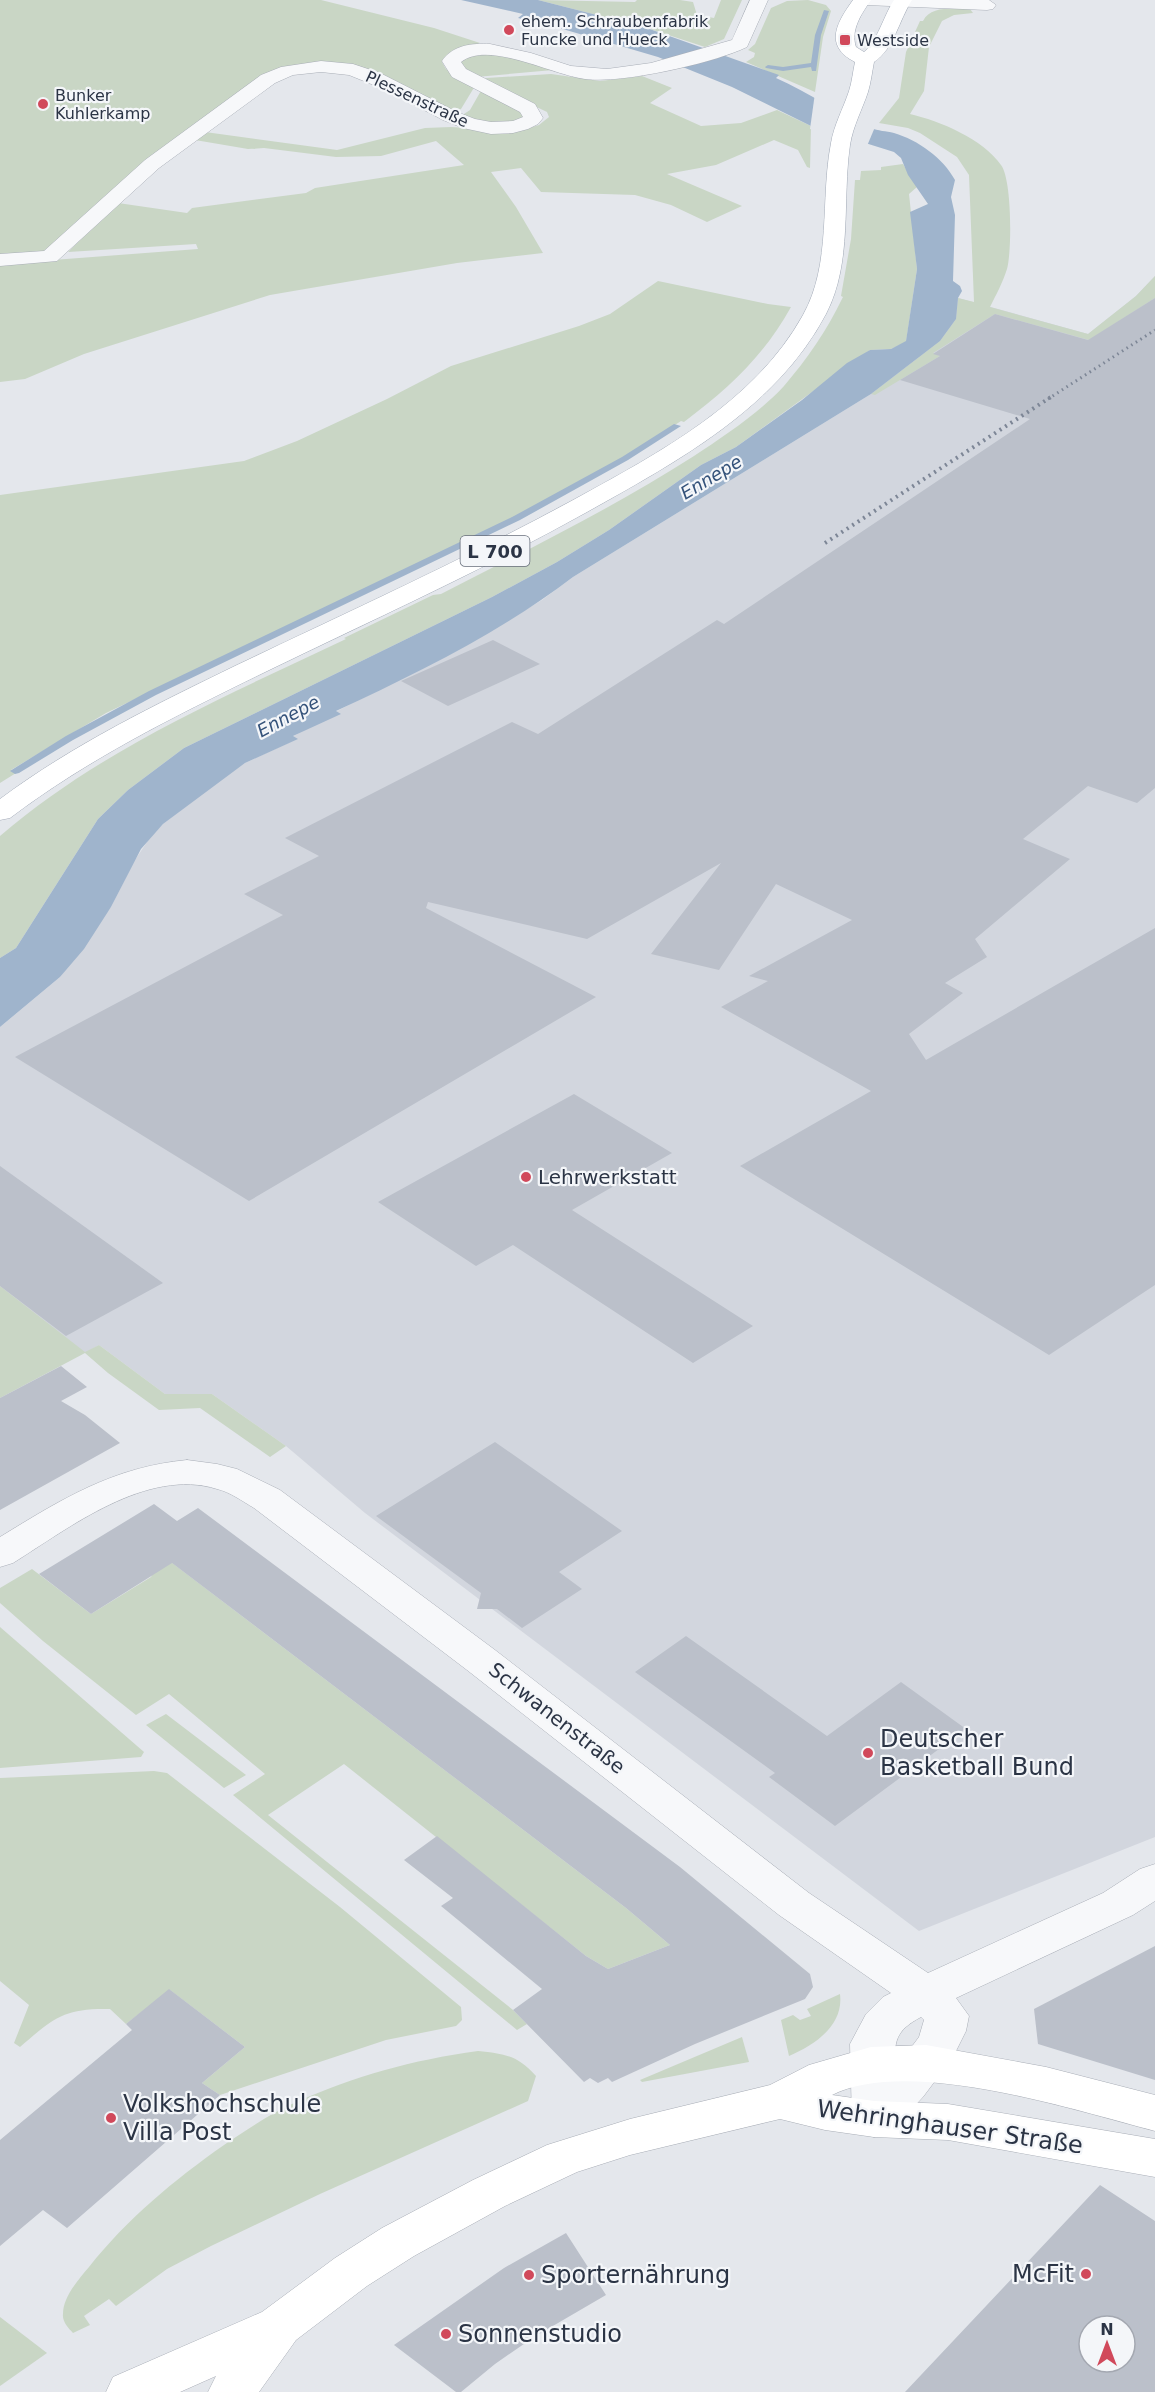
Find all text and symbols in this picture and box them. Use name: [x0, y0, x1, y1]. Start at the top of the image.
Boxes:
place label: ehem. Schraubenfabrik Funcke und Hueck: [521, 12, 709, 49]
marker: ehem. Schraubenfabrik Funcke und Hueck: [502, 23, 516, 37]
place label: Westside: [857, 31, 929, 50]
marker: Westside: [838, 33, 852, 47]
street label: Plessenstraße: [362, 67, 472, 131]
place label: Bunker Kuhlerkamp: [55, 86, 150, 123]
marker: Bunker Kuhlerkamp: [36, 97, 50, 111]
water label: Ennepe: [677, 451, 745, 503]
road number: L 700: [460, 536, 530, 566]
water label: Ennepe: [253, 691, 323, 741]
place label: Lehrwerkstatt: [538, 1165, 677, 1189]
marker: Lehrwerkstatt: [519, 1170, 533, 1184]
street label: Schwanenstraße: [484, 1657, 630, 1779]
place label: Deutscher Basketball Bund: [880, 1725, 1074, 1781]
marker: Deutscher Basketball Bund: [861, 1746, 875, 1760]
place label: Volkshochschule Villa Post: [123, 2090, 321, 2146]
street label: Wehringhauser Straße: [815, 2094, 1085, 2160]
marker: Volkshochschule Villa Post: [104, 2111, 118, 2125]
place label: McFit: [1012, 2260, 1074, 2288]
place label: Sporternährung: [541, 2261, 730, 2289]
marker: McFit: [1079, 2267, 1093, 2281]
marker: Sporternährung: [522, 2268, 536, 2282]
north arrow: [1077, 2314, 1137, 2374]
place label: Sonnenstudio: [458, 2320, 622, 2348]
text: N: [1100, 2320, 1114, 2339]
marker: Sonnenstudio: [439, 2327, 453, 2341]

